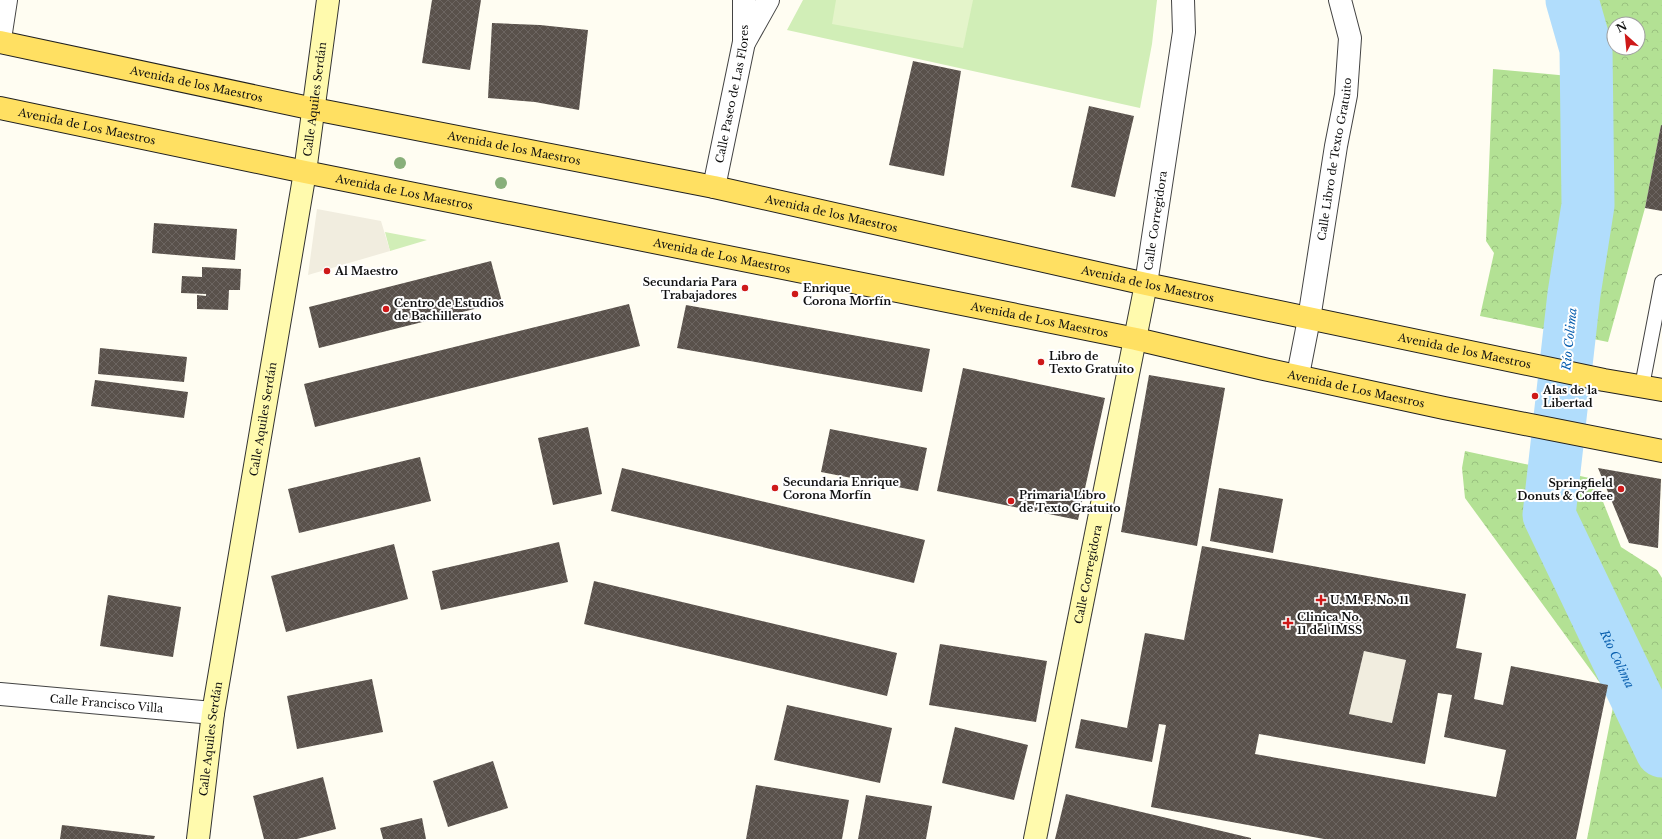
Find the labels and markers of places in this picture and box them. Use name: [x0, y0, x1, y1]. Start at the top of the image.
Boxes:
place label: Al Maestro: [334, 264, 398, 278]
marker: Al Maestro: [322, 266, 332, 276]
place label: Secundaria Para Trabajadores: [643, 275, 738, 302]
place label: Enrique Corona Morfín: [803, 281, 891, 308]
marker: Secundaria Para Trabajadores: [740, 283, 750, 293]
marker: Enrique Corona Morfín: [790, 289, 800, 299]
place label: Centro de Estudios de Bachillerato: [394, 296, 504, 323]
marker: Centro de Estudios de Bachillerato: [381, 304, 391, 314]
place label: Libro de Texto Gratuito: [1049, 349, 1134, 376]
marker: Libro de Texto Gratuito: [1036, 357, 1046, 367]
place label: Alas de la Libertad: [1542, 383, 1598, 410]
marker: Alas de la Libertad: [1530, 391, 1540, 401]
place label: Secundaria Enrique Corona Morfín: [783, 475, 899, 502]
place label: Springfield Donuts & Coffee: [1517, 476, 1614, 503]
marker: Secundaria Enrique Corona Morfín: [770, 483, 780, 493]
marker: Springfield Donuts & Coffee: [1616, 484, 1626, 494]
place label: Primaria Libro de Texto Gratuito: [1019, 488, 1121, 515]
marker: Primaria Libro de Texto Gratuito: [1006, 496, 1016, 506]
place label: U. M. F. No. 11: [1330, 593, 1409, 607]
marker: U. M. F. No. 11: [1315, 594, 1327, 606]
place label: Clinica No. 11 del IMSS: [1297, 610, 1362, 637]
marker: Clinica No. 11 del IMSS: [1282, 617, 1294, 629]

